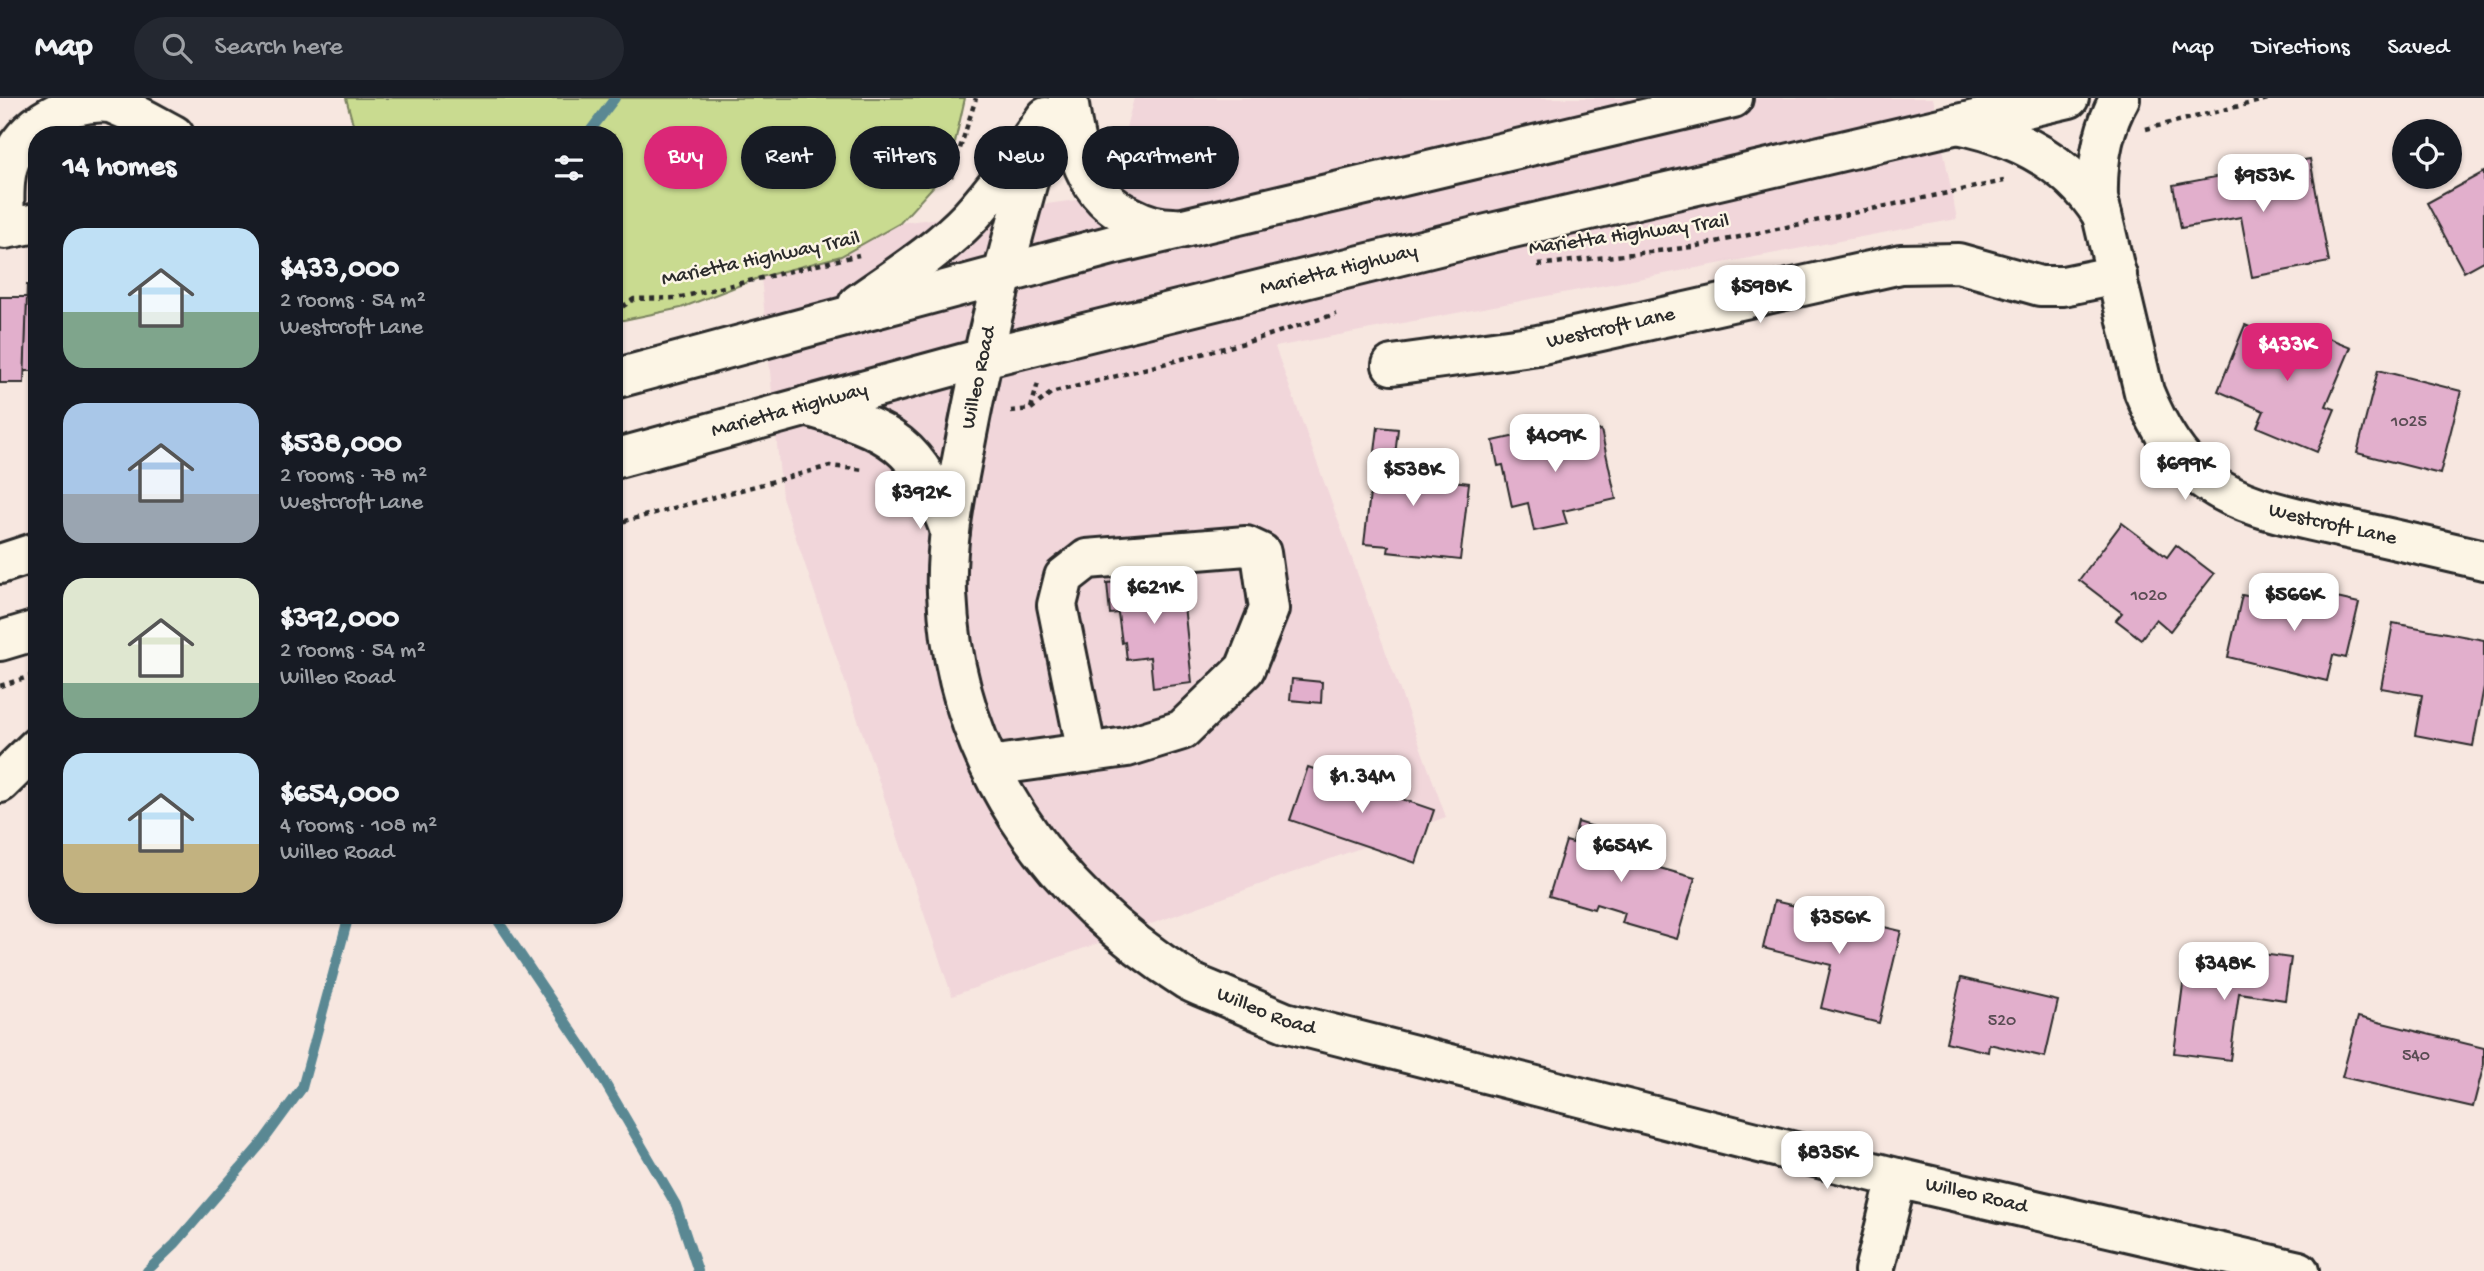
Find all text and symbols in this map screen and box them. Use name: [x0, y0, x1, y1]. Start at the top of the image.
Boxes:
search box: [134, 17, 624, 80]
text: Map: [35, 29, 92, 67]
icon: search: [158, 29, 196, 67]
text: Search here: [214, 33, 343, 64]
text: Map: [2172, 34, 2214, 63]
text: Directions: [2252, 34, 2350, 63]
text: Saved: [2388, 34, 2449, 63]
map controls: [2392, 119, 2462, 189]
button: locate: [2392, 119, 2462, 189]
chip: Buy: [644, 126, 727, 189]
chip: Rent: [741, 126, 836, 189]
chip: Filters: [850, 126, 960, 189]
chip: New: [974, 126, 1068, 189]
chip: Apartment: [1082, 126, 1239, 189]
icon: filters: [550, 149, 588, 187]
text: 14 homes: [63, 151, 176, 186]
pin: $953K: [2214, 155, 2312, 214]
text: $953K: [2234, 163, 2292, 190]
street label: Marietta Highway Trail: [1527, 210, 1731, 262]
street label: Marietta Highway Trail: [660, 227, 862, 293]
street label: Marietta Highway: [1258, 239, 1420, 302]
text: $433,000: [280, 253, 399, 288]
icon: home: [119, 256, 203, 340]
pin: $598K: [1711, 266, 1809, 325]
text: $598K: [1730, 274, 1790, 301]
text: 2 rooms · 54 m²: [280, 288, 426, 315]
street label: Westcroft Lane: [1544, 302, 1678, 355]
text: Westcroft Lane: [280, 315, 423, 342]
street label: Willeo Road: [957, 323, 1003, 432]
pin: $433K: [2238, 324, 2336, 383]
text: $433K: [2258, 332, 2316, 359]
street label: Marietta Highway: [709, 378, 870, 444]
house number: 1025: [2390, 412, 2427, 433]
pin: $409K: [1506, 414, 1604, 474]
text: $409K: [1526, 423, 1584, 450]
text: $538,000: [280, 428, 402, 463]
icon: home: [119, 431, 203, 515]
pin: $699K: [2136, 442, 2234, 502]
pin: $538K: [1364, 448, 1462, 508]
text: $699K: [2156, 451, 2214, 478]
text: $538K: [1383, 457, 1443, 484]
text: 2 rooms · 78 m²: [280, 463, 427, 490]
pin: $392K: [871, 472, 969, 531]
text: $392K: [891, 480, 949, 507]
text: Westcroft Lane: [280, 490, 423, 517]
street label: Westcroft Lane: [2266, 498, 2400, 552]
pin: $621K: [1105, 566, 1203, 626]
pin: $566K: [2245, 574, 2343, 633]
text: $621K: [1126, 575, 1182, 602]
text: $566K: [2265, 582, 2323, 609]
house number: 1020: [2130, 586, 2167, 607]
text: $392,000: [280, 603, 399, 638]
icon: home: [119, 606, 203, 690]
text: 2 rooms · 54 m²: [280, 638, 426, 665]
text: Willeo Road: [280, 665, 394, 692]
pin: $1.34M: [1305, 756, 1419, 815]
text: $1.34M: [1329, 764, 1395, 791]
text: $654,000: [280, 778, 399, 813]
icon: home: [119, 781, 203, 865]
text: 4 rooms · 108 m²: [280, 813, 437, 840]
pin: $654K: [1572, 824, 1670, 884]
text: $654K: [1592, 833, 1650, 860]
text: Willeo Road: [280, 840, 394, 867]
pin: $356K: [1790, 896, 1888, 956]
text: $356K: [1810, 905, 1868, 932]
pin: $348K: [2175, 942, 2273, 1002]
text: $348K: [2195, 951, 2253, 978]
street label: Willeo Road: [1213, 982, 1320, 1042]
house number: 520: [1988, 1011, 2016, 1032]
house number: 540: [2402, 1046, 2430, 1067]
pin: $835K: [1778, 1132, 1876, 1191]
text: $835K: [1797, 1140, 1857, 1167]
street label: Willeo Road: [1923, 1172, 2031, 1221]

